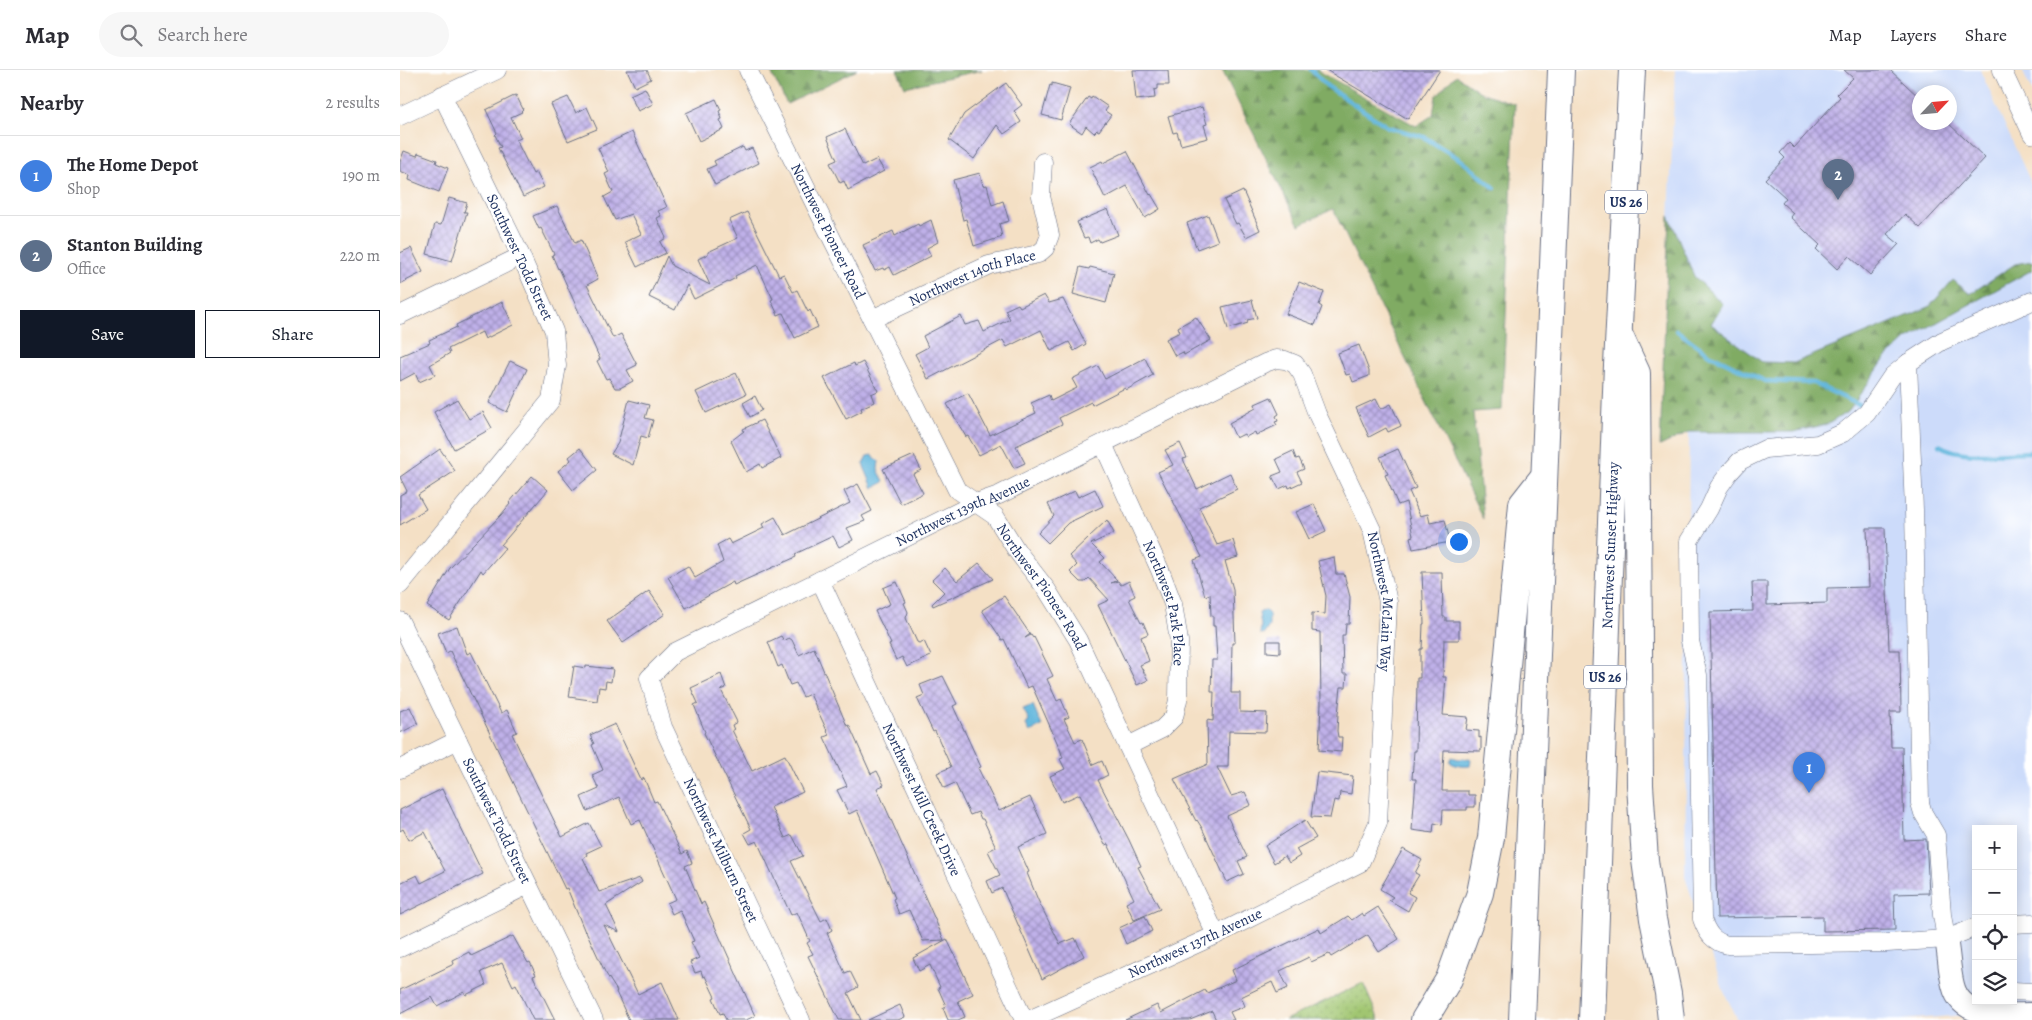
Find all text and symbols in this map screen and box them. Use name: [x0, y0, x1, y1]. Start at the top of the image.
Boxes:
search box: [99, 12, 449, 57]
text: Map: [25, 19, 69, 51]
icon: search: [117, 21, 145, 49]
text: Search here: [157, 22, 248, 48]
text: Map: [1829, 23, 1862, 47]
text: Layers: [1890, 23, 1937, 47]
text: Share: [1965, 23, 2007, 47]
north arrow: [1912, 85, 1957, 130]
text: Nearby: [20, 89, 83, 117]
text: 2 results: [325, 92, 380, 114]
text: The Home Depot: [67, 152, 198, 178]
pin: 2: [1822, 159, 1854, 200]
street label: Northwest Pioneer Road: [786, 160, 871, 303]
text: 1: [33, 165, 39, 187]
text: 190 m: [342, 165, 380, 187]
text: Shop: [67, 178, 100, 200]
street label: Southwest Todd Street: [482, 190, 558, 324]
road number: US 26: [1605, 190, 1647, 214]
text: Stanton Building: [67, 232, 202, 258]
text: 2: [32, 245, 40, 267]
text: 220 m: [340, 245, 380, 267]
street label: Northwest 140th Place: [905, 245, 1038, 311]
text: Office: [67, 258, 106, 280]
button: Save: [20, 310, 195, 358]
button: Share: [205, 310, 380, 358]
street label: Northwest Sunset Highway: [1597, 461, 1623, 629]
street label: Northwest 139th Avenue: [892, 471, 1034, 551]
street label: Northwest Pioneer Road: [992, 519, 1092, 654]
street label: Northwest McLain Way: [1363, 529, 1398, 672]
your location: [1446, 529, 1472, 555]
street label: Northwest Park Place: [1138, 537, 1189, 666]
road number: US 26: [1584, 666, 1626, 688]
street label: Northwest Mill Creek Drive: [878, 720, 966, 880]
pin: 1: [1793, 752, 1825, 793]
street label: Southwest Todd Street: [458, 754, 536, 887]
street label: Northwest Milburn Street: [679, 774, 763, 926]
map controls: [1972, 825, 2017, 1005]
button: +: [1972, 825, 2017, 870]
button: −: [1972, 870, 2017, 915]
street label: Northwest 137th Avenue: [1125, 903, 1265, 983]
button: locate: [1972, 915, 2017, 960]
button: layers: [1972, 960, 2017, 1005]

